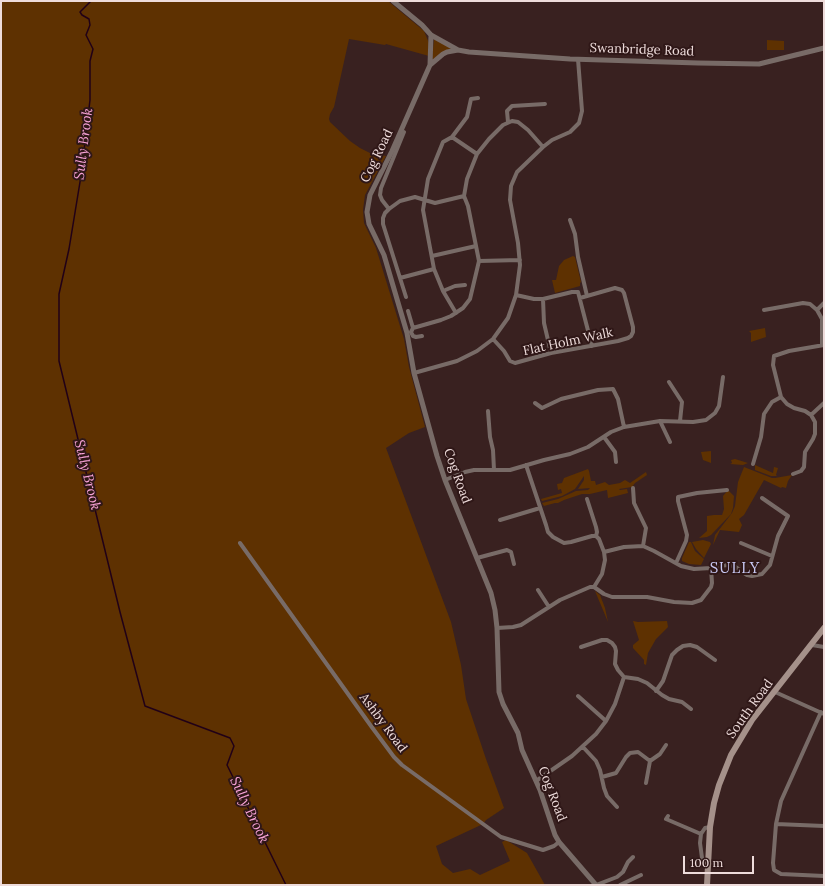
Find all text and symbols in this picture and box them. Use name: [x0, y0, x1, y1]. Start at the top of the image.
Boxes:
street label: Swanbridge Road: [589, 40, 695, 60]
water label: Sully Brook: [71, 107, 97, 181]
street label: Cog Road: [357, 127, 397, 185]
street label: Flat Holm Walk: [522, 325, 614, 359]
water label: Sully Brook: [70, 438, 104, 512]
street label: Cog Road: [440, 446, 474, 506]
district label: SULLY: [710, 560, 760, 578]
street label: South Road: [723, 676, 777, 742]
street label: Ashby Road: [356, 690, 410, 756]
street label: Cog Road: [534, 764, 570, 824]
water label: Sully Brook: [226, 774, 272, 846]
scale bar: [685, 848, 756, 874]
text: 100 m: [690, 855, 723, 870]

